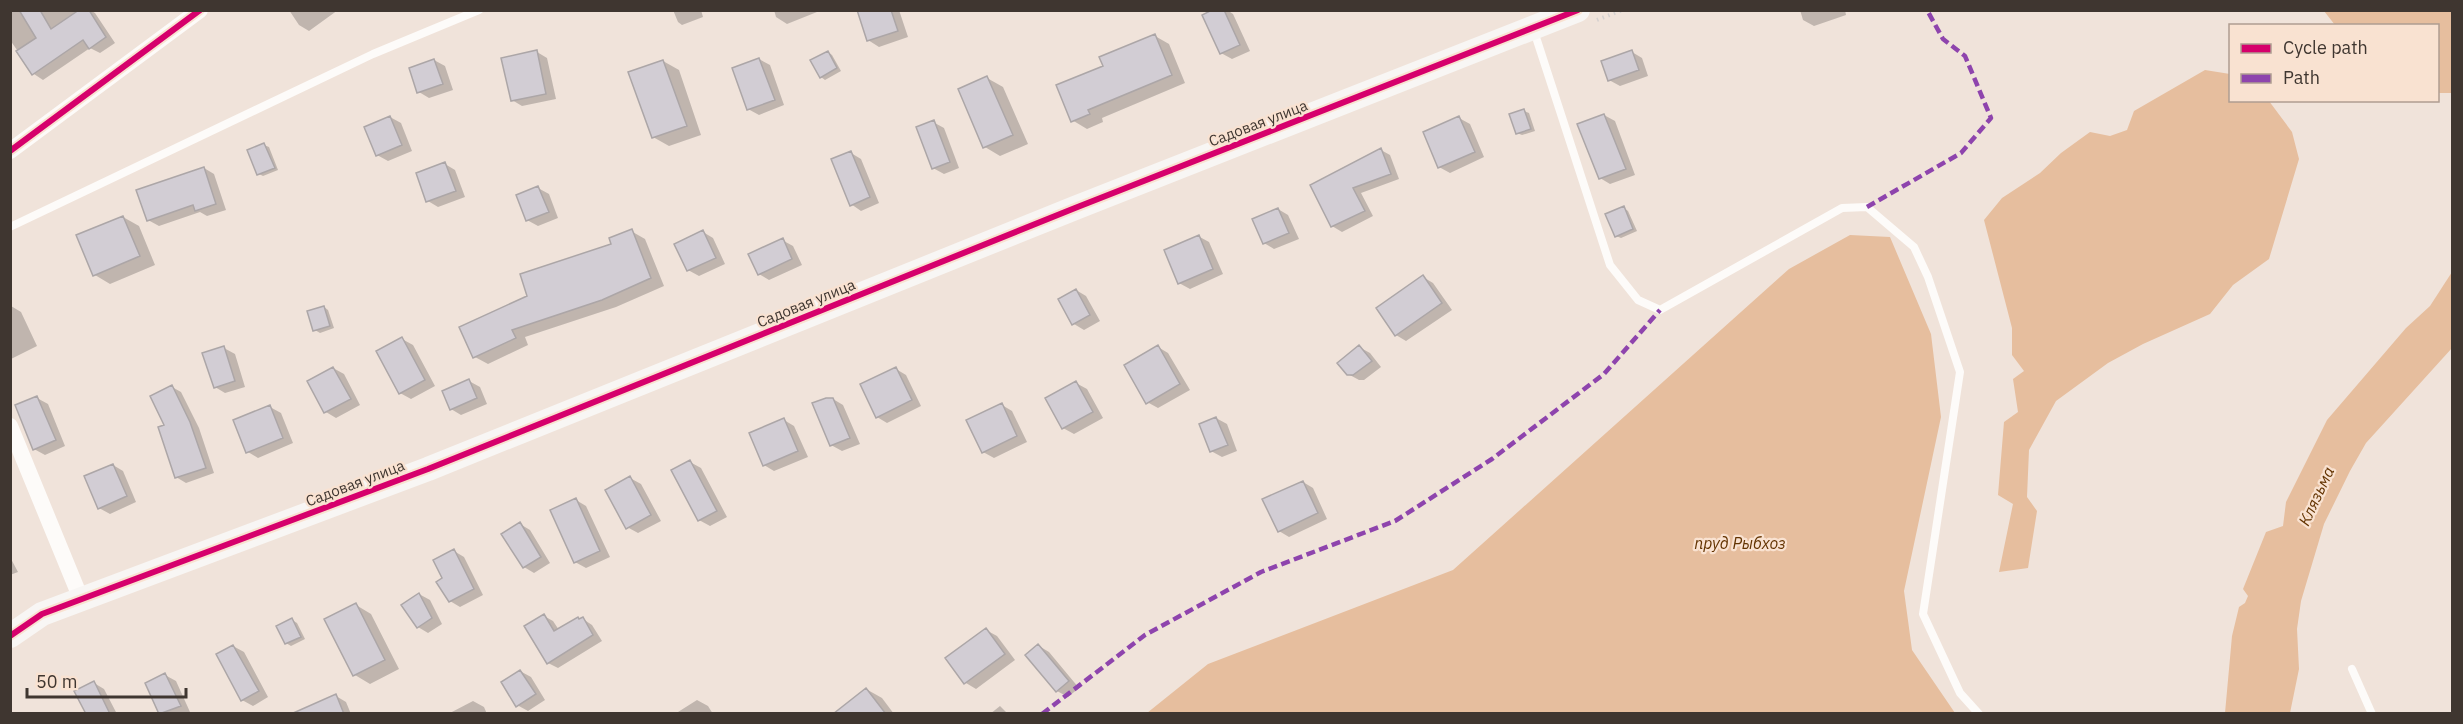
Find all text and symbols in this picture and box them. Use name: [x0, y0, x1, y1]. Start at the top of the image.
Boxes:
legend: [2229, 24, 2439, 102]
text: Cycle path: [2283, 36, 2368, 59]
text: Path: [2283, 66, 2320, 89]
street label: Садовая улица: [1206, 95, 1310, 151]
street label: Садовая улица: [754, 275, 858, 331]
street label: Садовая улица: [303, 455, 407, 511]
water label: Клязьма: [2294, 463, 2338, 529]
water label: пруд Рыбхоз: [1694, 533, 1786, 553]
scale bar: [27, 661, 186, 699]
text: 50 m: [36, 670, 78, 693]

